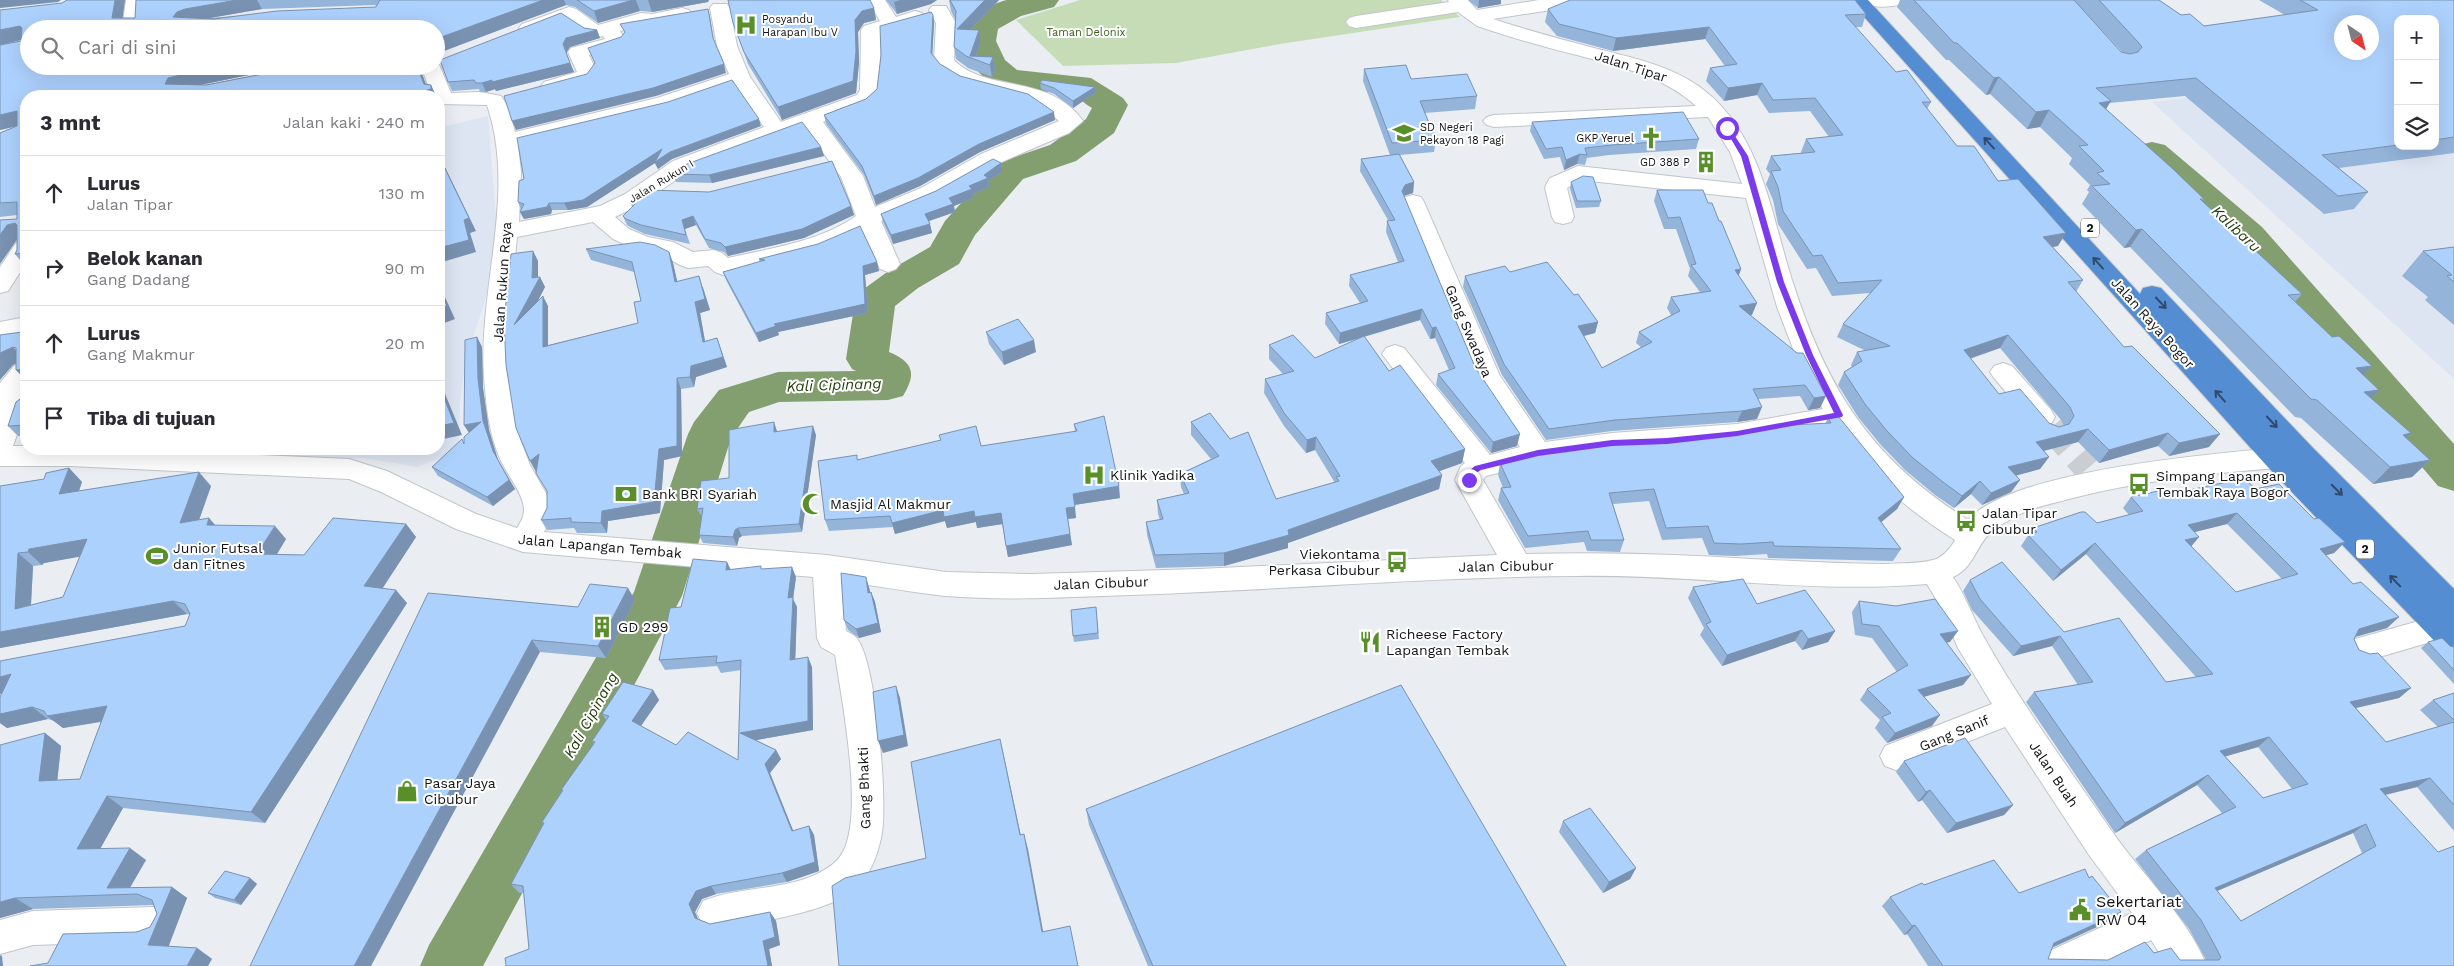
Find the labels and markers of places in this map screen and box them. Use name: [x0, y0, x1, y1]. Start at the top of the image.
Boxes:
hospital icon: Posyandu Harapan Ibu V: [733, 12, 759, 38]
place label: Posyandu Harapan Ibu V: [762, 13, 838, 39]
school or university icon: SD Negeri Pekayon 18 Pagi: [1391, 120, 1417, 146]
place label: SD Negeri Pekayon 18 Pagi: [1420, 121, 1504, 147]
church icon: GKP Yeruel: [1638, 125, 1664, 151]
place label: GKP Yeruel: [1576, 132, 1635, 145]
building icon: GD 388 P: [1693, 149, 1719, 175]
place label: GD 388 P: [1640, 156, 1690, 169]
hospital icon: Klinik Yadika: [1081, 462, 1107, 488]
place label: Klinik Yadika: [1110, 467, 1194, 483]
place label: Simpang Lapangan Tembak Raya Bogor: [2156, 468, 2289, 500]
bus stop icon: Simpang Lapangan Tembak Raya Bogor: [2126, 471, 2152, 497]
bank icon: Bank BRI Syariah: [613, 481, 639, 507]
place label: Bank BRI Syariah: [642, 486, 757, 502]
mosque icon: Masjid Al Makmur: [800, 491, 826, 517]
place label: Masjid Al Makmur: [830, 496, 951, 512]
place label: Jalan Tipar Cibubur: [1982, 505, 2058, 537]
bus stop icon: Jalan Tipar Cibubur: [1953, 508, 1979, 534]
place label: Junior Futsal dan Fitnes: [173, 540, 263, 572]
sports icon: Junior Futsal dan Fitnes: [144, 543, 170, 569]
place label: Viekontama Perkasa Cibubur: [1268, 546, 1380, 578]
bus stop icon: Viekontama Perkasa Cibubur: [1384, 549, 1410, 575]
building icon: GD 299: [589, 614, 615, 640]
place label: GD 299: [618, 619, 668, 635]
place label: Richeese Factory Lapangan Tembak: [1386, 626, 1509, 658]
restaurant icon: Richeese Factory Lapangan Tembak: [1357, 629, 1383, 655]
place label: Pasar Jaya Cibubur: [424, 775, 496, 807]
shop icon: Pasar Jaya Cibubur: [394, 778, 420, 804]
place label: Sekertariat RW 04: [2096, 892, 2182, 929]
public building icon: Sekertariat RW 04: [2067, 897, 2093, 923]

